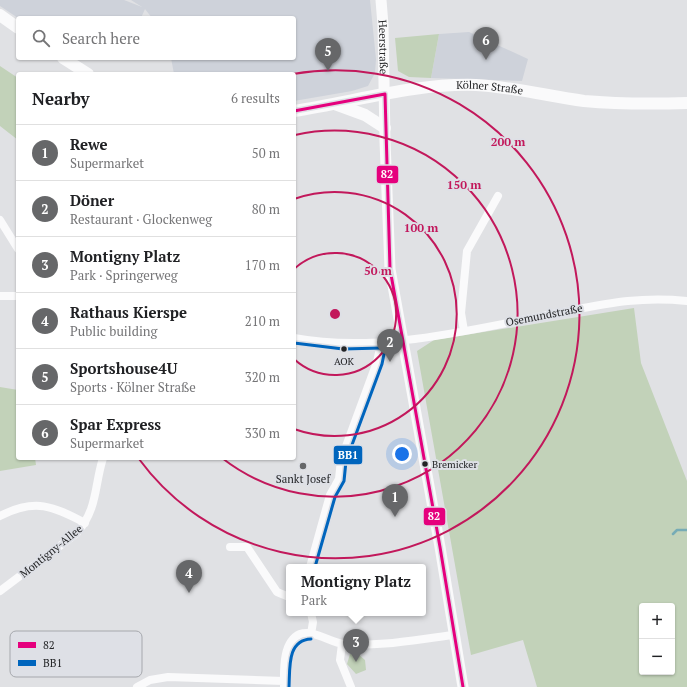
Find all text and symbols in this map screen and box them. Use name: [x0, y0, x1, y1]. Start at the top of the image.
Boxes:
search box: [16, 16, 296, 60]
street label: Heerstraße: [376, 19, 391, 75]
icon: search: [30, 27, 52, 49]
pin: 6: [473, 27, 499, 60]
text: Search here: [62, 28, 140, 48]
pin: 5: [315, 38, 341, 71]
street label: Kölner Straße: [456, 78, 525, 98]
text: Nearby: [32, 87, 90, 110]
text: 6 results: [231, 89, 280, 107]
text: Rewe: [70, 134, 108, 154]
text: 200 m: [491, 134, 525, 149]
text: 1: [41, 144, 49, 162]
text: 50 m: [252, 144, 280, 162]
text: Supermarket: [70, 154, 144, 172]
line badge: 82: [376, 165, 399, 184]
text: 82: [381, 167, 393, 181]
text: 150 m: [447, 177, 481, 192]
text: Döner: [70, 190, 114, 210]
text: 2: [41, 200, 49, 218]
text: 80 m: [252, 200, 280, 218]
text: Restaurant · Glockenweg: [70, 210, 212, 228]
text: 100 m: [404, 220, 438, 235]
text: Montigny Platz: [70, 246, 180, 266]
text: 3: [41, 256, 49, 274]
text: 170 m: [245, 256, 280, 274]
text: 50 m: [364, 263, 392, 278]
text: Park · Springerweg: [70, 266, 178, 284]
street label: Osemundstraße: [504, 301, 584, 329]
text: Rathaus Kierspe: [70, 302, 187, 322]
centre of rings: [328, 307, 342, 321]
text: 4: [41, 312, 49, 330]
text: 210 m: [245, 312, 280, 330]
text: Public building: [70, 322, 157, 340]
pin: 2: [377, 329, 403, 362]
marker: AOK: [339, 344, 349, 354]
place label: AOK: [334, 355, 355, 368]
text: Sportshouse4U: [70, 358, 178, 378]
text: 5: [41, 368, 49, 386]
text: 320 m: [245, 368, 280, 386]
text: Sports · Kölner Straße: [70, 378, 196, 396]
text: Spar Express: [70, 414, 161, 434]
text: 6: [41, 424, 49, 442]
text: 330 m: [245, 424, 280, 442]
text: Supermarket: [70, 434, 144, 452]
your location: [392, 444, 412, 464]
line badge: BB1: [333, 445, 363, 465]
text: BB1: [338, 448, 358, 462]
place label: Bremicker: [432, 458, 477, 471]
marker: Bremicker: [420, 459, 430, 469]
marker: Sankt Josef: [298, 461, 308, 471]
place label: Sankt Josef: [276, 472, 331, 486]
pin: 1: [382, 484, 408, 517]
line badge: 82: [423, 507, 446, 526]
text: 82: [428, 509, 440, 523]
street label: Montigny-Allee: [17, 521, 86, 581]
pin: 4: [176, 560, 202, 593]
popup: [286, 564, 426, 616]
text: Montigny Platz: [301, 571, 411, 591]
text: Park: [301, 591, 327, 609]
map controls: [639, 603, 675, 675]
button: +: [639, 603, 675, 639]
pin: 3: [343, 629, 369, 662]
legend: [10, 631, 142, 677]
text: 82: [43, 638, 55, 652]
button: −: [639, 639, 675, 675]
text: BB1: [43, 656, 62, 670]

